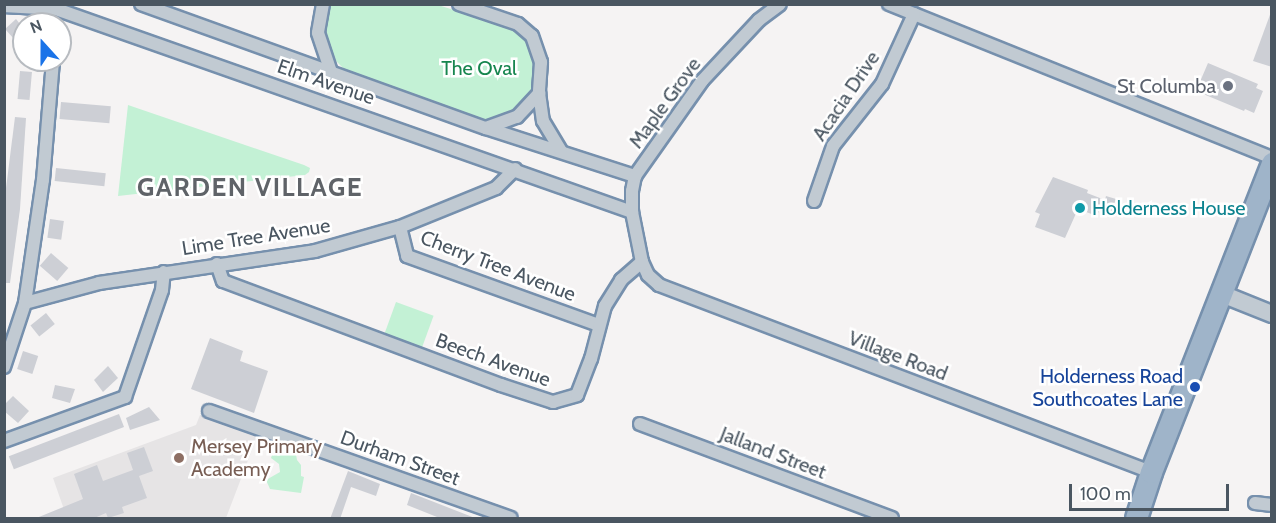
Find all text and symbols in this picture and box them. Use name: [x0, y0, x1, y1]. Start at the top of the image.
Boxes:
north arrow: [12, 12, 72, 72]
text: N: [27, 16, 45, 37]
street label: Acacia Drive: [807, 47, 885, 145]
street label: Maple Grove: [624, 53, 706, 153]
street label: Elm Avenue: [274, 54, 378, 110]
park label: The Oval: [441, 56, 517, 80]
place label: St Columba: [1117, 74, 1216, 98]
marker: St Columba: [1221, 79, 1235, 93]
district label: GARDEN VILLAGE: [137, 172, 363, 204]
place label: Holderness House: [1092, 196, 1245, 220]
marker: Holderness House: [1073, 201, 1087, 215]
street label: Lime Tree Avenue: [180, 213, 332, 261]
street label: Cherry Tree Avenue: [417, 225, 579, 307]
street label: Village Road: [845, 326, 951, 386]
street label: Beech Avenue: [432, 328, 554, 392]
place label: Holderness Road Southcoates Lane: [1032, 364, 1183, 411]
marker: Holderness Road Southcoates Lane: [1188, 380, 1202, 394]
street label: Jalland Street: [717, 422, 829, 484]
street label: Durham Street: [337, 425, 463, 491]
place label: Mersey Primary Academy: [191, 434, 322, 481]
marker: Mersey Primary Academy: [172, 451, 186, 465]
scale bar: [1072, 472, 1232, 510]
text: 100 m: [1080, 483, 1131, 505]

